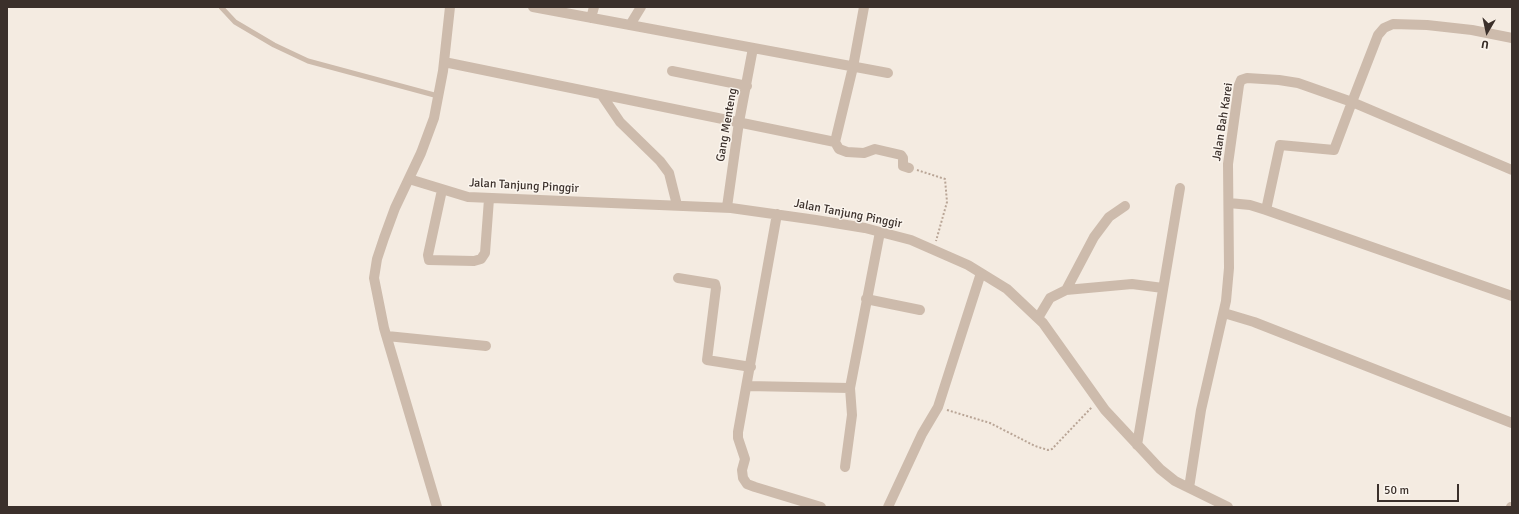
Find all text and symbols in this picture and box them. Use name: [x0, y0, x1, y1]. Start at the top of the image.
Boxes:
north arrow: [1467, 12, 1507, 52]
text: U: [1480, 37, 1490, 51]
street label: Jalan Bah Karei: [1210, 82, 1236, 162]
street label: Gang Menteng: [713, 87, 741, 163]
street label: Jalan Tanjung Pinggir: [469, 176, 579, 196]
street label: Jalan Tanjung Pinggir: [793, 196, 903, 232]
scale bar: [1379, 476, 1461, 502]
text: 50 m: [1384, 483, 1409, 498]

